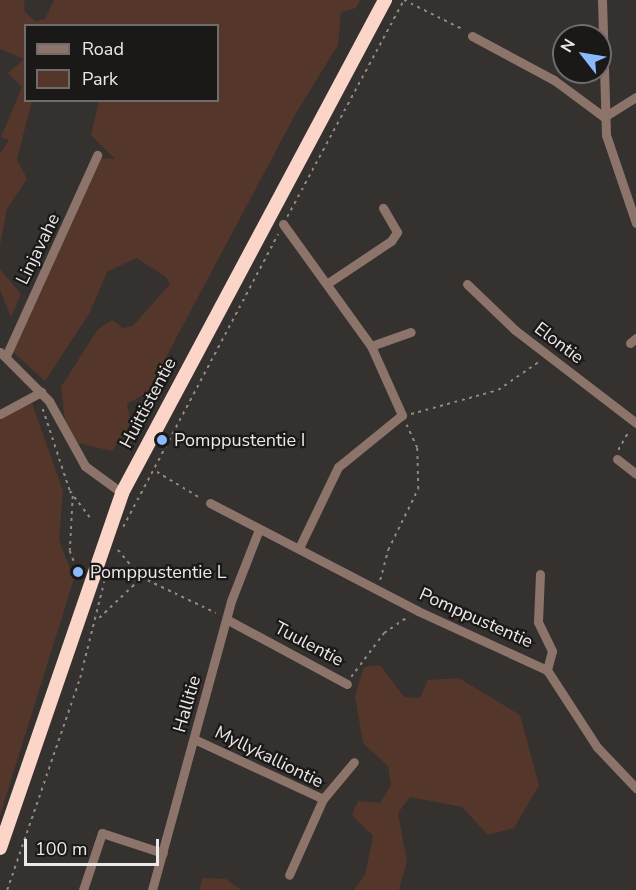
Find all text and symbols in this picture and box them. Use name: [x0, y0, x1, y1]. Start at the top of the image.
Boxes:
legend: [24, 24, 219, 102]
north arrow: [552, 24, 612, 84]
text: N: [556, 35, 581, 57]
text: Road: [82, 37, 124, 61]
text: Park: [82, 67, 118, 91]
street label: Linjavahe: [12, 210, 64, 288]
street label: Elontie: [530, 318, 588, 368]
street label: Huittistentie: [115, 354, 181, 452]
place label: Pomppustentie I: [174, 429, 305, 451]
marker: Pomppustentie I: [155, 433, 169, 447]
place label: Pomppustentie L: [90, 561, 227, 583]
marker: Pomppustentie L: [71, 565, 85, 579]
street label: Pomppustentie: [416, 583, 536, 653]
street label: Tuulentie: [271, 617, 347, 671]
street label: Hallitie: [169, 673, 205, 735]
street label: Myllykalliontie: [211, 721, 327, 793]
scale bar: [27, 827, 162, 865]
text: 100 m: [35, 837, 87, 861]

